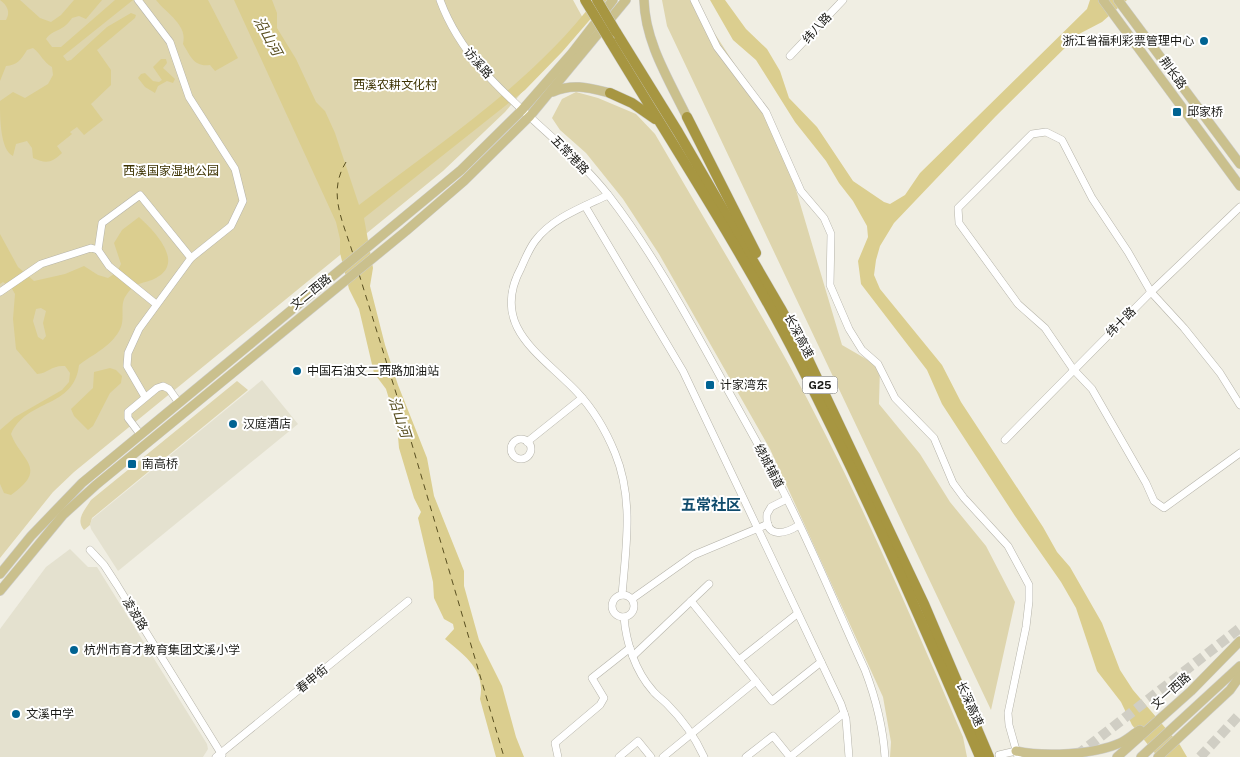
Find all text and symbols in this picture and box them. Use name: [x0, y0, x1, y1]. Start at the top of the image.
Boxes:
street label: 纬八路: [800, 10, 834, 46]
water label: 沿山河: [251, 14, 287, 61]
place label: 浙江省福利彩票管理中心: [1062, 34, 1194, 48]
marker: 浙江省福利彩票管理中心: [1198, 35, 1210, 47]
street label: 访溪路: [461, 45, 495, 81]
street label: 荆长路: [1157, 54, 1189, 92]
park label: 西溪农耕文化村: [353, 78, 438, 92]
place label: 邱家桥: [1187, 105, 1223, 119]
marker: 邱家桥: [1171, 106, 1183, 118]
street label: 五常港路: [548, 133, 592, 177]
park label: 西溪国家湿地公园: [123, 164, 219, 178]
street label: 文二西路: [288, 271, 334, 313]
street label: 纬十路: [1103, 304, 1139, 340]
street label: 长深高速: [782, 312, 816, 360]
place label: 中国石油文二西路加油站: [307, 364, 439, 378]
marker: 中国石油文二西路加油站: [291, 365, 303, 377]
road number: G25: [802, 376, 838, 394]
place label: 计家湾东: [720, 378, 768, 392]
marker: 计家湾东: [704, 379, 716, 391]
water label: 沿山河: [386, 395, 415, 442]
place label: 汉庭酒店: [243, 417, 291, 431]
marker: 汉庭酒店: [227, 418, 239, 430]
street label: 绕城辅道: [752, 442, 786, 490]
place label: 南高桥: [142, 457, 178, 471]
marker: 南高桥: [126, 458, 138, 470]
district label: 五常社区: [681, 496, 741, 513]
street label: 凌波路: [120, 595, 150, 633]
place label: 杭州市育才教育集团文溪小学: [84, 643, 240, 657]
marker: 杭州市育才教育集团文溪小学: [68, 644, 80, 656]
street label: 春申街: [294, 662, 330, 696]
street label: 文一西路: [1148, 670, 1194, 712]
street label: 长深高速: [954, 679, 986, 729]
place label: 文溪中学: [26, 707, 74, 721]
marker: 文溪中学: [10, 708, 22, 720]

